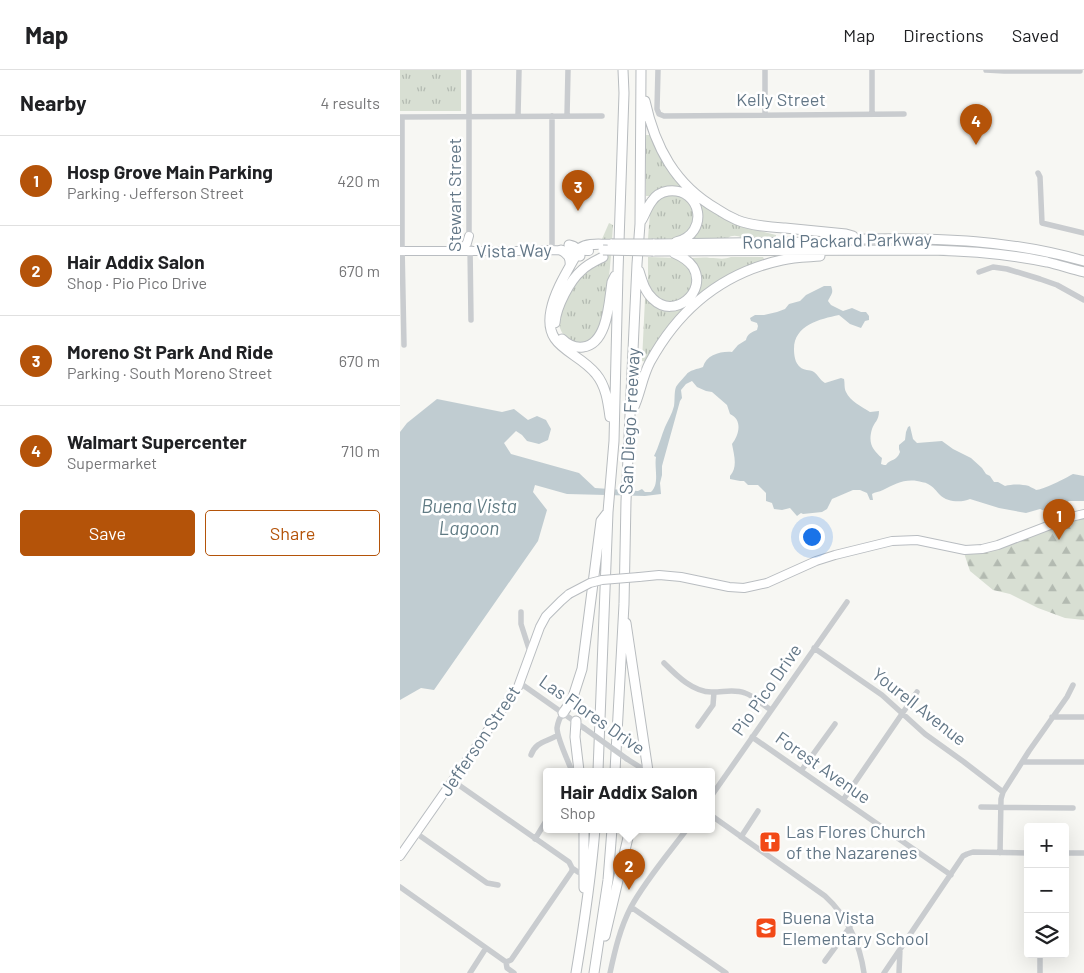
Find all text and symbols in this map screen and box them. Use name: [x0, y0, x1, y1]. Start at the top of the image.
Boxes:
text: Map: [25, 20, 68, 49]
text: Map: [843, 24, 875, 46]
text: Directions: [903, 24, 984, 46]
text: Saved: [1012, 24, 1059, 46]
street label: Kelly Street: [736, 88, 826, 110]
text: Nearby: [20, 90, 86, 115]
text: 4 results: [320, 93, 380, 112]
pin: 4: [960, 104, 992, 145]
street label: Stewart Street: [443, 138, 465, 252]
text: Hosp Grove Main Parking: [67, 160, 273, 183]
pin: 3: [562, 170, 594, 211]
text: 1: [33, 171, 39, 190]
text: 420 m: [337, 171, 380, 190]
text: Parking · Jefferson Street: [67, 183, 244, 202]
street label: Ronald Packard Parkway: [742, 227, 932, 253]
street label: Vista Way: [476, 238, 552, 262]
text: Hair Addix Salon: [67, 250, 205, 273]
text: 2: [32, 261, 40, 280]
text: 670 m: [339, 261, 380, 280]
text: Shop · Pio Pico Drive: [67, 273, 207, 292]
text: Moreno St Park And Ride: [67, 340, 273, 363]
street label: San Diego Freeway: [614, 347, 644, 495]
text: 3: [32, 351, 40, 370]
text: 670 m: [339, 351, 380, 370]
text: Parking · South Moreno Street: [67, 363, 272, 382]
text: Walmart Supercenter: [67, 430, 247, 453]
text: 4: [31, 441, 41, 460]
text: 710 m: [341, 441, 380, 460]
text: Supermarket: [67, 453, 157, 472]
water label: Buena Vista Lagoon: [421, 494, 517, 539]
pin: 1: [1043, 499, 1075, 540]
button: Save: [20, 510, 195, 556]
button: Share: [205, 510, 380, 556]
your location: [799, 524, 825, 550]
street label: Pio Pico Drive: [727, 639, 806, 739]
street label: Yourell Avenue: [868, 663, 971, 750]
street label: Las Flores Drive: [535, 670, 650, 759]
street label: Jefferson Street: [434, 681, 524, 800]
street label: Forest Avenue: [772, 726, 875, 808]
popup: [543, 768, 715, 833]
text: Hair Addix Salon: [560, 780, 698, 803]
text: Shop: [560, 803, 596, 822]
place label: Las Flores Church of the Nazarenes: [786, 820, 926, 863]
map controls: [1024, 823, 1069, 958]
button: +: [1024, 823, 1069, 868]
church icon: Las Flores Church of the Nazarenes: [758, 830, 782, 854]
pin: 2: [613, 849, 645, 890]
button: −: [1024, 868, 1069, 913]
place label: Buena Vista Elementary School: [782, 906, 929, 949]
button: layers: [1024, 913, 1069, 958]
school or university icon: Buena Vista Elementary School: [754, 916, 778, 940]

